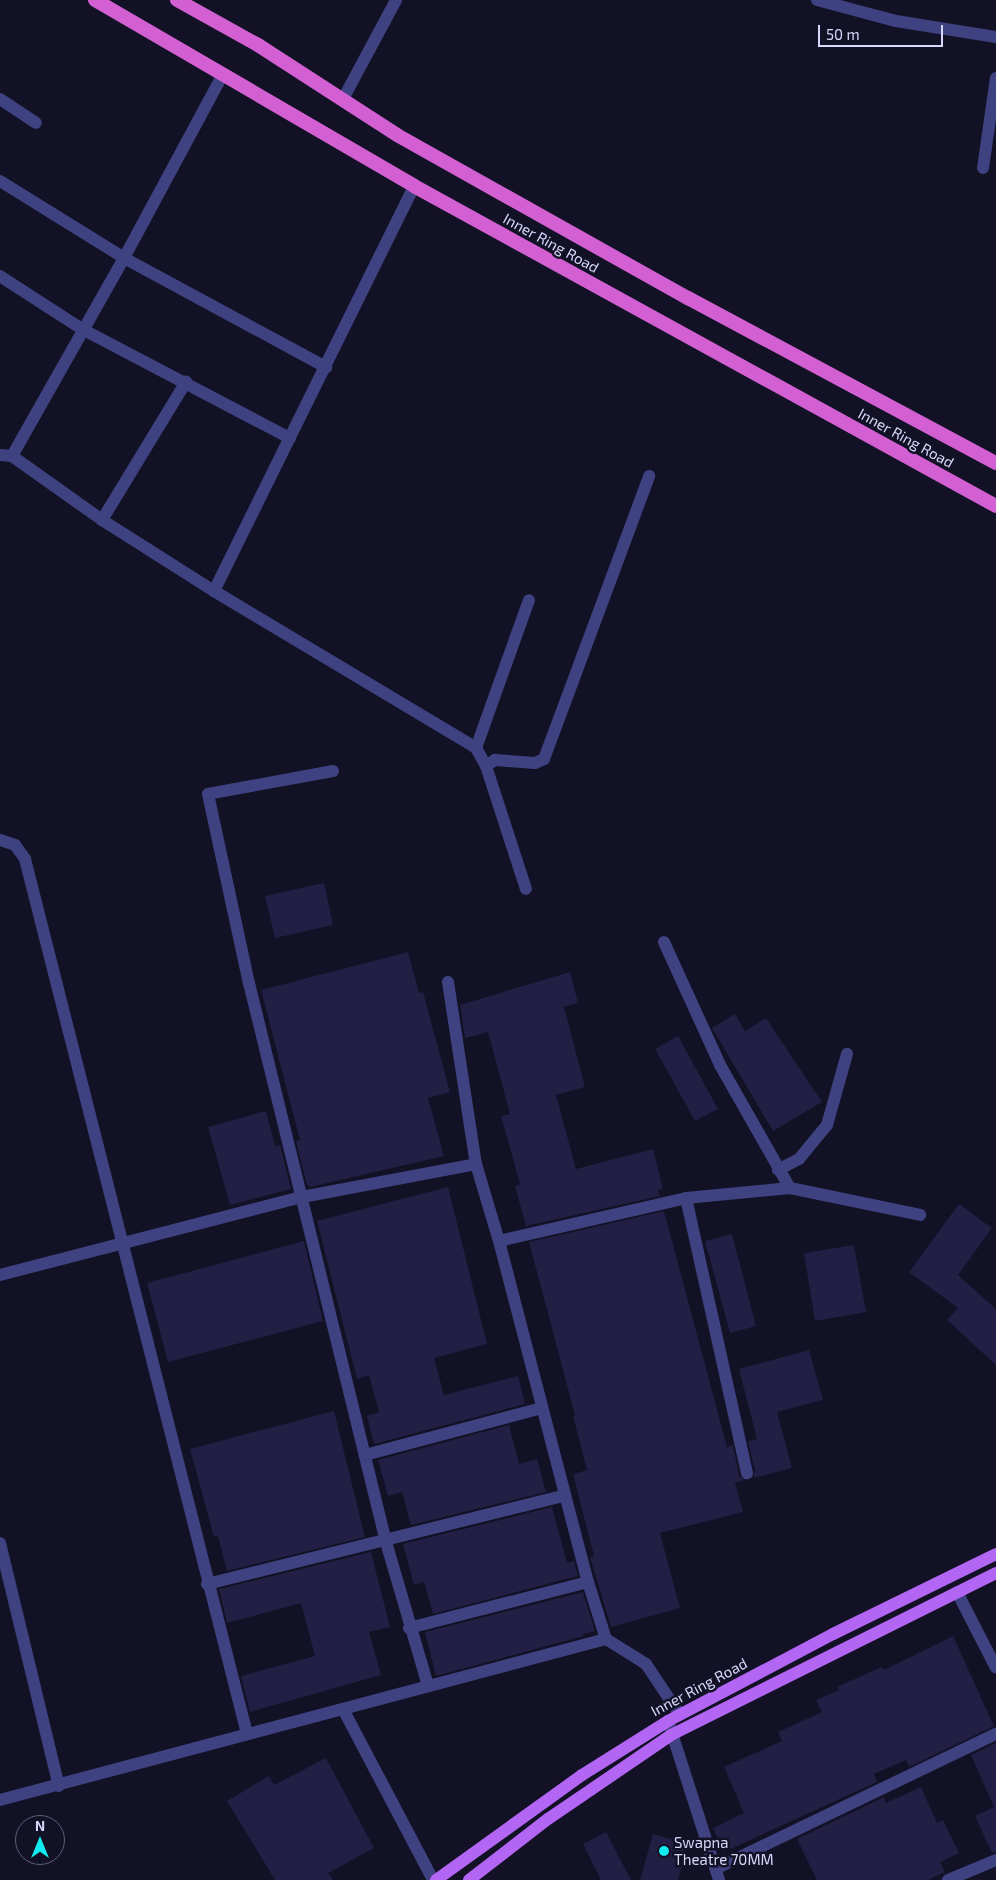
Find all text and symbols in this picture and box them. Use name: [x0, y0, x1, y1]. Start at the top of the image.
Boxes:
scale bar: [821, 15, 946, 47]
text: 50 m: [826, 25, 860, 43]
street label: Inner Ring Road: [500, 209, 602, 277]
street label: Inner Ring Road: [855, 404, 957, 472]
street label: Inner Ring Road: [648, 1654, 750, 1720]
north arrow: [15, 1815, 65, 1865]
text: N: [35, 1817, 45, 1834]
place label: Swapna Theatre 70MM: [674, 1833, 774, 1868]
marker: Swapna Theatre 70MM: [658, 1845, 670, 1857]

